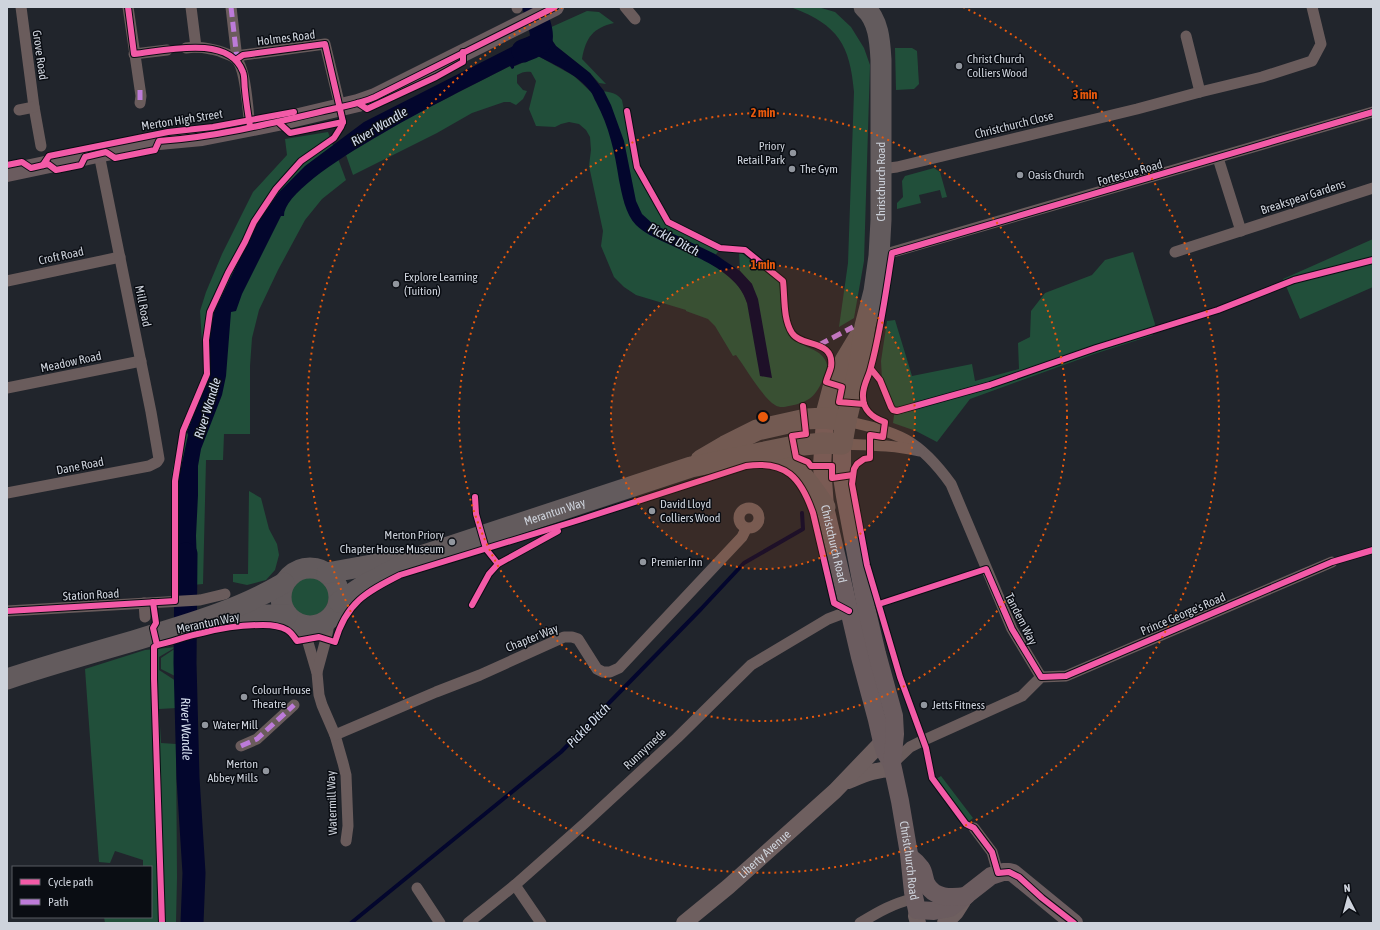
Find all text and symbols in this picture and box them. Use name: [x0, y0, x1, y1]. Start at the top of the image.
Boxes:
street label: Holmes Road: [256, 27, 316, 49]
street label: Grove Road: [30, 29, 50, 81]
place label: Christ Church Colliers Wood: [967, 52, 1027, 80]
marker: Christ Church Colliers Wood: [954, 61, 964, 71]
text: 3 min: [1073, 88, 1097, 102]
water label: River Wandle: [348, 104, 410, 149]
text: 2 min: [751, 106, 775, 120]
street label: Merton High Street: [140, 107, 224, 133]
street label: Christchurch Close: [973, 108, 1055, 142]
place label: Priory Retail Park: [737, 139, 786, 167]
street label: Christchurch Road: [874, 142, 888, 221]
marker: Priory Retail Park: [788, 148, 798, 158]
street label: Fortescue Road: [1096, 157, 1164, 189]
place label: The Gym: [800, 162, 838, 176]
marker: The Gym: [787, 164, 797, 174]
place label: Oasis Church: [1028, 168, 1084, 182]
marker: Oasis Church: [1015, 170, 1025, 180]
street label: Breakspear Gardens: [1259, 177, 1347, 217]
water label: Pickle Ditch: [646, 220, 703, 259]
street label: Croft Road: [37, 244, 85, 268]
text: 1 min: [751, 258, 775, 272]
place label: Explore Learning (Tuition): [404, 270, 479, 298]
marker: Explore Learning (Tuition): [391, 279, 401, 289]
street label: Mill Road: [132, 284, 154, 328]
street label: Meadow Road: [39, 349, 103, 375]
water label: River Wandle: [191, 376, 224, 440]
centre of rings: [756, 410, 770, 424]
street label: Dane Road: [55, 455, 105, 477]
street label: Merantun Way: [522, 495, 587, 529]
place label: David Lloyd Colliers Wood: [660, 497, 720, 525]
street label: Christchurch Road: [818, 503, 849, 584]
marker: David Lloyd Colliers Wood: [647, 506, 657, 516]
place label: Merton Priory Chapter House Museum: [340, 528, 444, 556]
marker: Merton Priory Chapter House Museum: [447, 537, 457, 547]
place label: Premier Inn: [651, 555, 703, 569]
marker: Premier Inn: [638, 557, 648, 567]
street label: Station Road: [63, 587, 119, 603]
street label: Prince George's Road: [1138, 590, 1228, 638]
street label: Tandem Way: [1002, 591, 1040, 647]
street label: Merantun Way: [175, 610, 241, 636]
street label: Chapter Way: [504, 621, 560, 655]
place label: Colour House Theatre: [252, 683, 311, 711]
marker: Colour House Theatre: [239, 692, 249, 702]
water label: River Wandle: [178, 697, 195, 761]
place label: Jetts Fitness: [932, 698, 985, 712]
water label: Pickle Ditch: [564, 700, 614, 751]
marker: Jetts Fitness: [919, 700, 929, 710]
place label: Water Mill: [213, 718, 259, 732]
marker: Water Mill: [200, 720, 210, 730]
street label: Runnymede: [621, 726, 669, 772]
place label: Merton Abbey Mills: [207, 757, 258, 785]
marker: Merton Abbey Mills: [261, 766, 271, 776]
street label: Watermill Way: [324, 770, 340, 835]
street label: Christchurch Road: [897, 820, 922, 901]
street label: Liberty Avenue: [736, 827, 794, 881]
legend: [12, 866, 152, 918]
text: Cycle path: [48, 875, 93, 889]
north arrow: [1328, 878, 1368, 918]
text: N: [1343, 882, 1351, 894]
text: Path: [48, 895, 69, 909]

